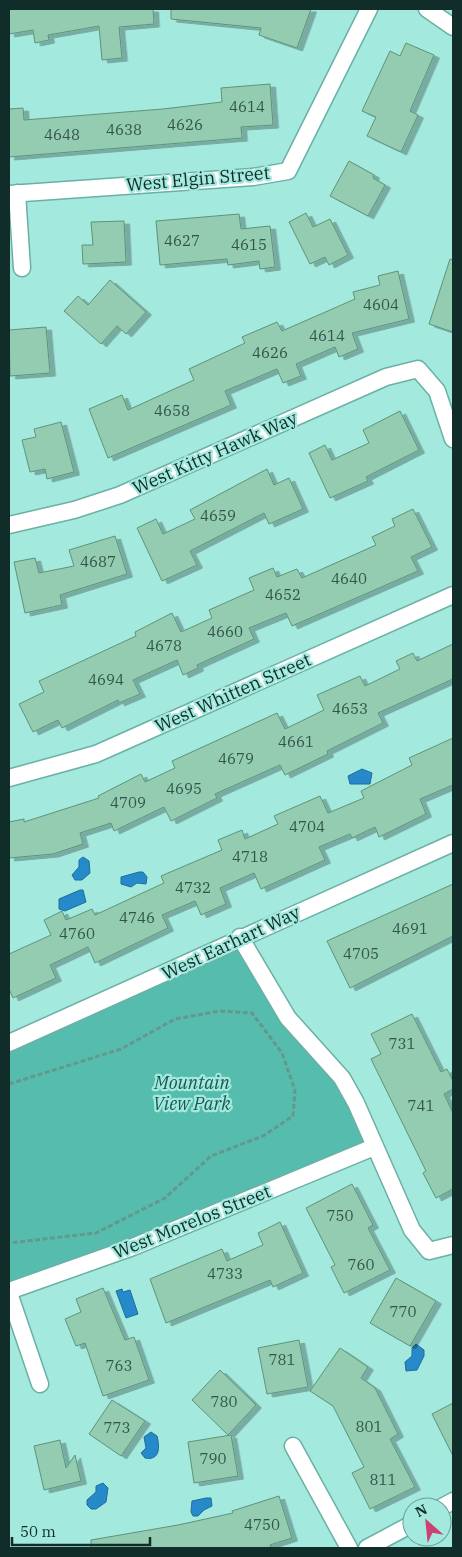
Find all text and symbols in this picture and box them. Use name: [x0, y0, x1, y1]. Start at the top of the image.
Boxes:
house number: 4614: [229, 97, 265, 116]
house number: 4626: [167, 115, 203, 134]
house number: 4638: [106, 120, 142, 139]
house number: 4648: [44, 125, 80, 144]
street label: West Elgin Street: [125, 161, 271, 196]
house number: 4627: [164, 231, 200, 250]
house number: 4615: [231, 235, 267, 254]
house number: 4604: [363, 295, 399, 314]
house number: 4614: [309, 326, 345, 345]
house number: 4626: [252, 343, 288, 362]
house number: 4658: [154, 401, 190, 420]
street label: West Kitty Hawk Way: [129, 406, 301, 499]
house number: 4659: [200, 506, 236, 525]
house number: 4687: [80, 552, 116, 571]
house number: 4640: [331, 569, 367, 588]
house number: 4652: [265, 585, 301, 604]
house number: 4660: [207, 622, 243, 641]
house number: 4678: [146, 636, 182, 655]
street label: West Whitten Street: [151, 648, 314, 737]
house number: 4694: [88, 670, 124, 689]
house number: 4653: [332, 699, 368, 718]
house number: 4661: [278, 732, 314, 751]
house number: 4679: [218, 749, 254, 768]
house number: 4695: [166, 779, 202, 798]
house number: 4709: [110, 793, 146, 812]
house number: 4704: [289, 817, 325, 836]
house number: 4718: [232, 847, 268, 866]
house number: 4732: [175, 878, 211, 897]
street label: West Earhart Way: [158, 900, 304, 985]
house number: 4746: [119, 908, 155, 927]
house number: 4691: [392, 919, 428, 938]
house number: 4760: [59, 924, 95, 943]
house number: 4705: [343, 944, 379, 963]
house number: 731: [388, 1034, 416, 1053]
park label: Mountain View Park: [153, 1071, 231, 1115]
house number: 741: [407, 1096, 435, 1115]
street label: West Morelos Street: [110, 1179, 274, 1264]
house number: 750: [326, 1206, 354, 1225]
house number: 760: [347, 1255, 375, 1274]
house number: 4733: [207, 1264, 243, 1283]
house number: 770: [389, 1302, 417, 1321]
house number: 781: [268, 1350, 296, 1369]
house number: 763: [105, 1356, 133, 1375]
house number: 780: [210, 1392, 238, 1411]
house number: 801: [355, 1417, 383, 1436]
house number: 773: [103, 1418, 131, 1437]
house number: 790: [199, 1449, 227, 1468]
house number: 811: [369, 1470, 397, 1489]
north arrow: [402, 1497, 452, 1547]
text: N: [412, 1500, 430, 1521]
scale bar: [12, 1514, 150, 1546]
house number: 4750: [244, 1515, 280, 1534]
text: 50 m: [20, 1522, 56, 1541]

